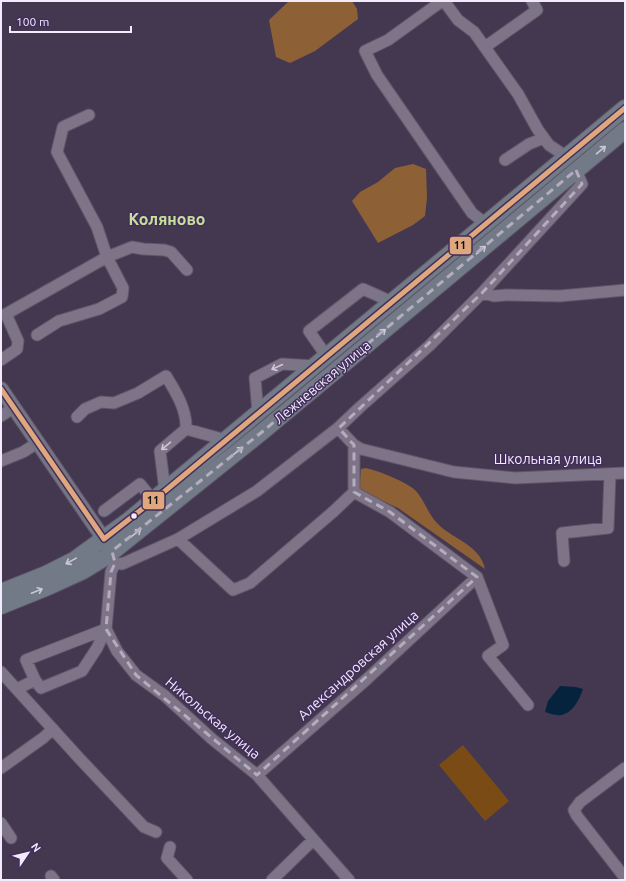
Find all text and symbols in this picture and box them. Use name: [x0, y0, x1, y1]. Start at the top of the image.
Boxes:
scale bar: [10, 8, 131, 34]
text: 100 m: [16, 15, 49, 28]
one-way arrow: [595, 145, 606, 154]
district label: Коляново: [129, 210, 205, 228]
line badge: 11: [449, 236, 472, 255]
text: 11: [454, 239, 466, 251]
one-way arrow: [476, 245, 486, 254]
one-way arrow: [376, 328, 386, 337]
street label: Лежневская улица: [270, 337, 374, 427]
one-way arrow: [271, 364, 283, 371]
one-way arrow: [161, 441, 172, 450]
one-way arrow: [232, 447, 243, 456]
street label: Школьная улица: [494, 451, 602, 467]
line badge: 11: [142, 491, 165, 510]
text: 11: [147, 494, 159, 506]
unlabelled marker: [129, 511, 139, 521]
one-way arrow: [131, 528, 142, 537]
one-way arrow: [66, 558, 78, 566]
one-way arrow: [31, 587, 43, 595]
street label: Александровская улица: [294, 607, 422, 723]
street label: Никольская улица: [162, 674, 264, 762]
north arrow: [8, 833, 48, 873]
text: N: [29, 840, 43, 854]

